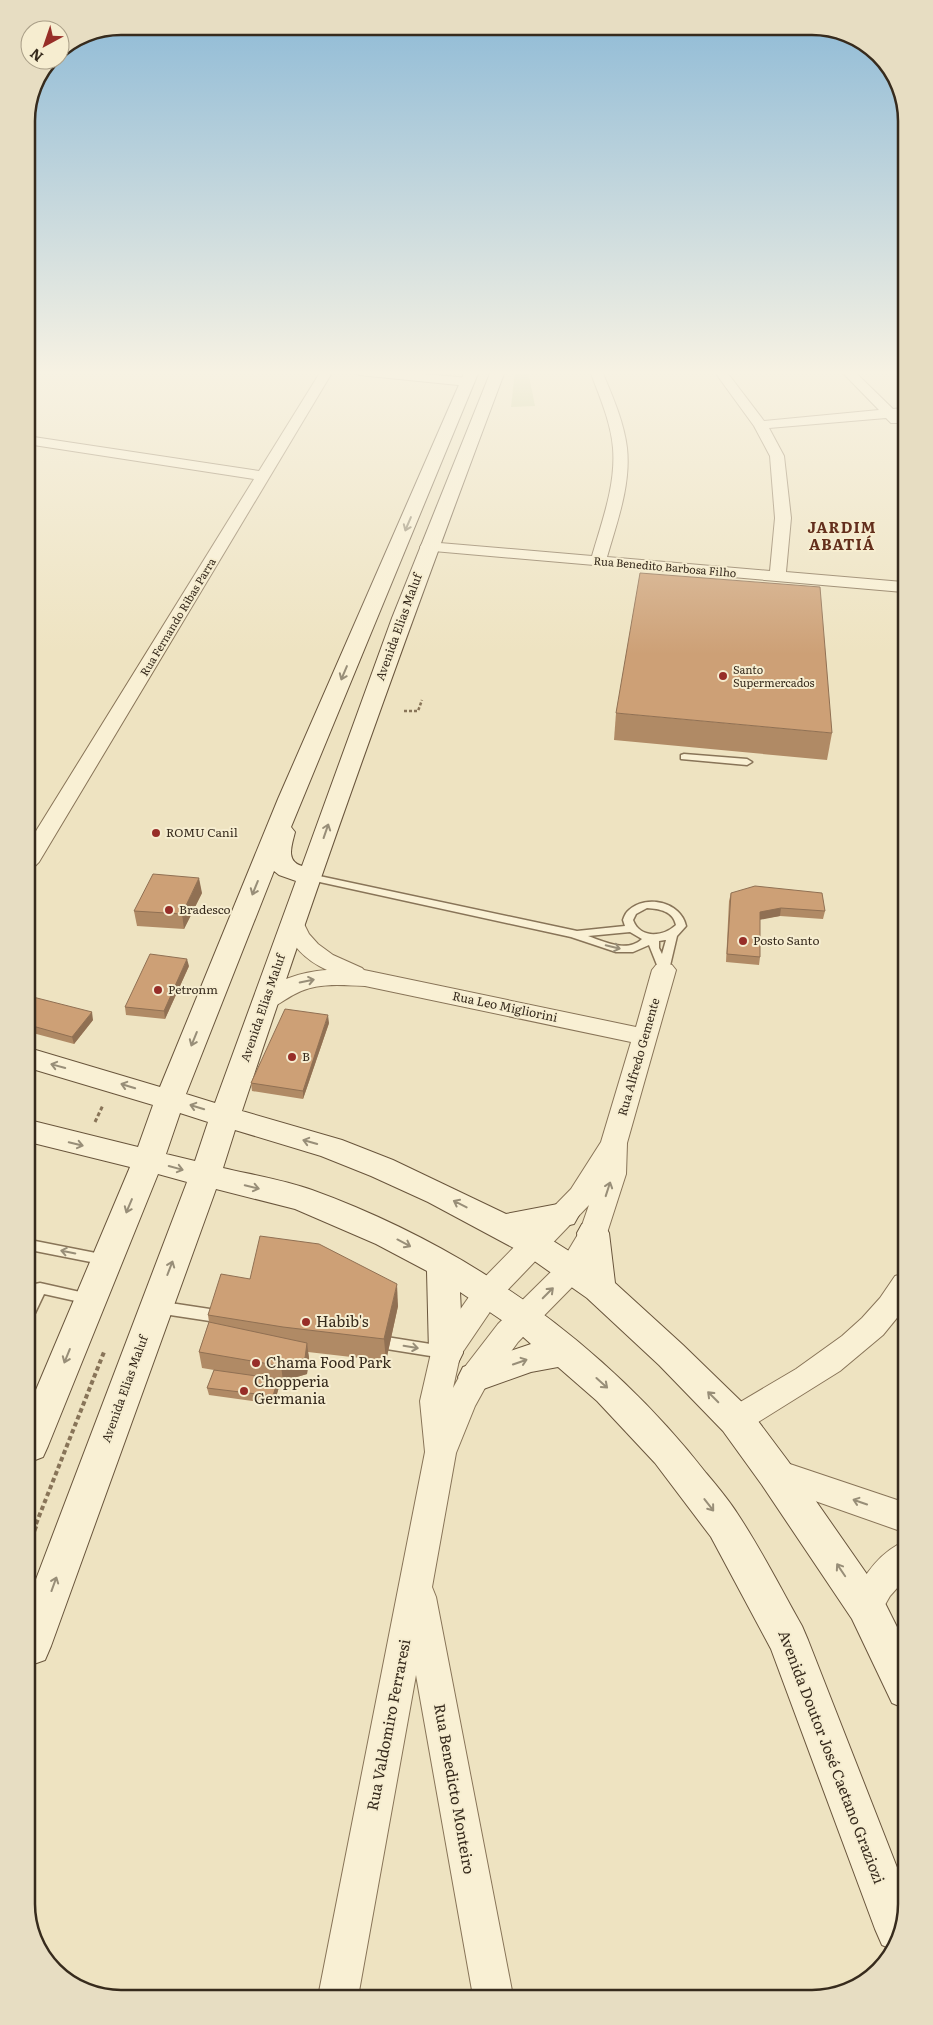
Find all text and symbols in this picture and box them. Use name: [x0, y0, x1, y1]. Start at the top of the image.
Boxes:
north arrow: [20, 20, 70, 70]
text: N: [25, 44, 47, 67]
district label: JARDIM ABATIÁ: [807, 515, 877, 555]
one-way arrow: [403, 516, 412, 531]
street label: Rua Benedito Barbosa Filho: [593, 552, 737, 580]
street label: Rua Fernando Ribas Parra: [135, 554, 219, 679]
street label: Avenida Elias Maluf: [370, 569, 426, 683]
place label: Santo Supermercados: [733, 661, 815, 690]
one-way arrow: [338, 665, 348, 680]
marker: Santo Supermercados: [717, 670, 729, 682]
place label: ROMU Canil: [166, 823, 238, 841]
one-way arrow: [322, 823, 331, 839]
marker: ROMU Canil: [150, 827, 162, 839]
one-way arrow: [249, 880, 259, 895]
place label: Bradesco: [179, 900, 231, 918]
marker: Bradesco: [163, 904, 175, 916]
place label: Posto Santo: [753, 931, 819, 949]
marker: Posto Santo: [737, 935, 749, 947]
one-way arrow: [604, 942, 620, 952]
street label: Avenida Elias Maluf: [235, 950, 289, 1064]
one-way arrow: [298, 975, 314, 985]
place label: Petronm: [168, 980, 218, 998]
marker: Petronm: [152, 984, 164, 996]
street label: Rua Leo Migliorini: [451, 986, 559, 1026]
street label: Rua Alfredo Gemente: [613, 996, 663, 1118]
one-way arrow: [189, 1031, 199, 1046]
place label: B: [302, 1047, 310, 1065]
marker: B: [286, 1051, 298, 1063]
one-way arrow: [51, 1061, 67, 1070]
one-way arrow: [121, 1081, 137, 1091]
one-way arrow: [190, 1102, 206, 1112]
one-way arrow: [303, 1137, 319, 1147]
one-way arrow: [68, 1140, 84, 1149]
one-way arrow: [168, 1164, 184, 1173]
one-way arrow: [603, 1181, 613, 1197]
one-way arrow: [244, 1183, 260, 1192]
one-way arrow: [124, 1197, 133, 1213]
one-way arrow: [453, 1199, 468, 1208]
one-way arrow: [396, 1239, 411, 1249]
one-way arrow: [60, 1247, 76, 1256]
one-way arrow: [166, 1260, 175, 1276]
one-way arrow: [542, 1287, 554, 1299]
place label: Habib's: [316, 1309, 369, 1332]
marker: Habib's: [300, 1316, 312, 1328]
street label: Avenida Elias Maluf: [96, 1331, 152, 1445]
one-way arrow: [403, 1343, 419, 1353]
one-way arrow: [62, 1348, 71, 1363]
place label: Chama Food Park: [266, 1350, 392, 1373]
marker: Chama Food Park: [250, 1357, 262, 1369]
one-way arrow: [511, 1357, 527, 1366]
place label: Chopperia Germania: [254, 1369, 330, 1409]
one-way arrow: [595, 1377, 608, 1389]
marker: Chopperia Germania: [238, 1385, 250, 1397]
one-way arrow: [707, 1391, 719, 1404]
one-way arrow: [852, 1497, 868, 1506]
one-way arrow: [704, 1498, 714, 1512]
one-way arrow: [836, 1563, 846, 1577]
one-way arrow: [50, 1577, 59, 1593]
street label: Avenida Doutor José Caetano Graziozi: [773, 1626, 892, 1887]
street label: Rua Valdomiro Ferraresi: [360, 1637, 415, 1813]
street label: Rua Benedicto Monteiro: [429, 1702, 482, 1876]

